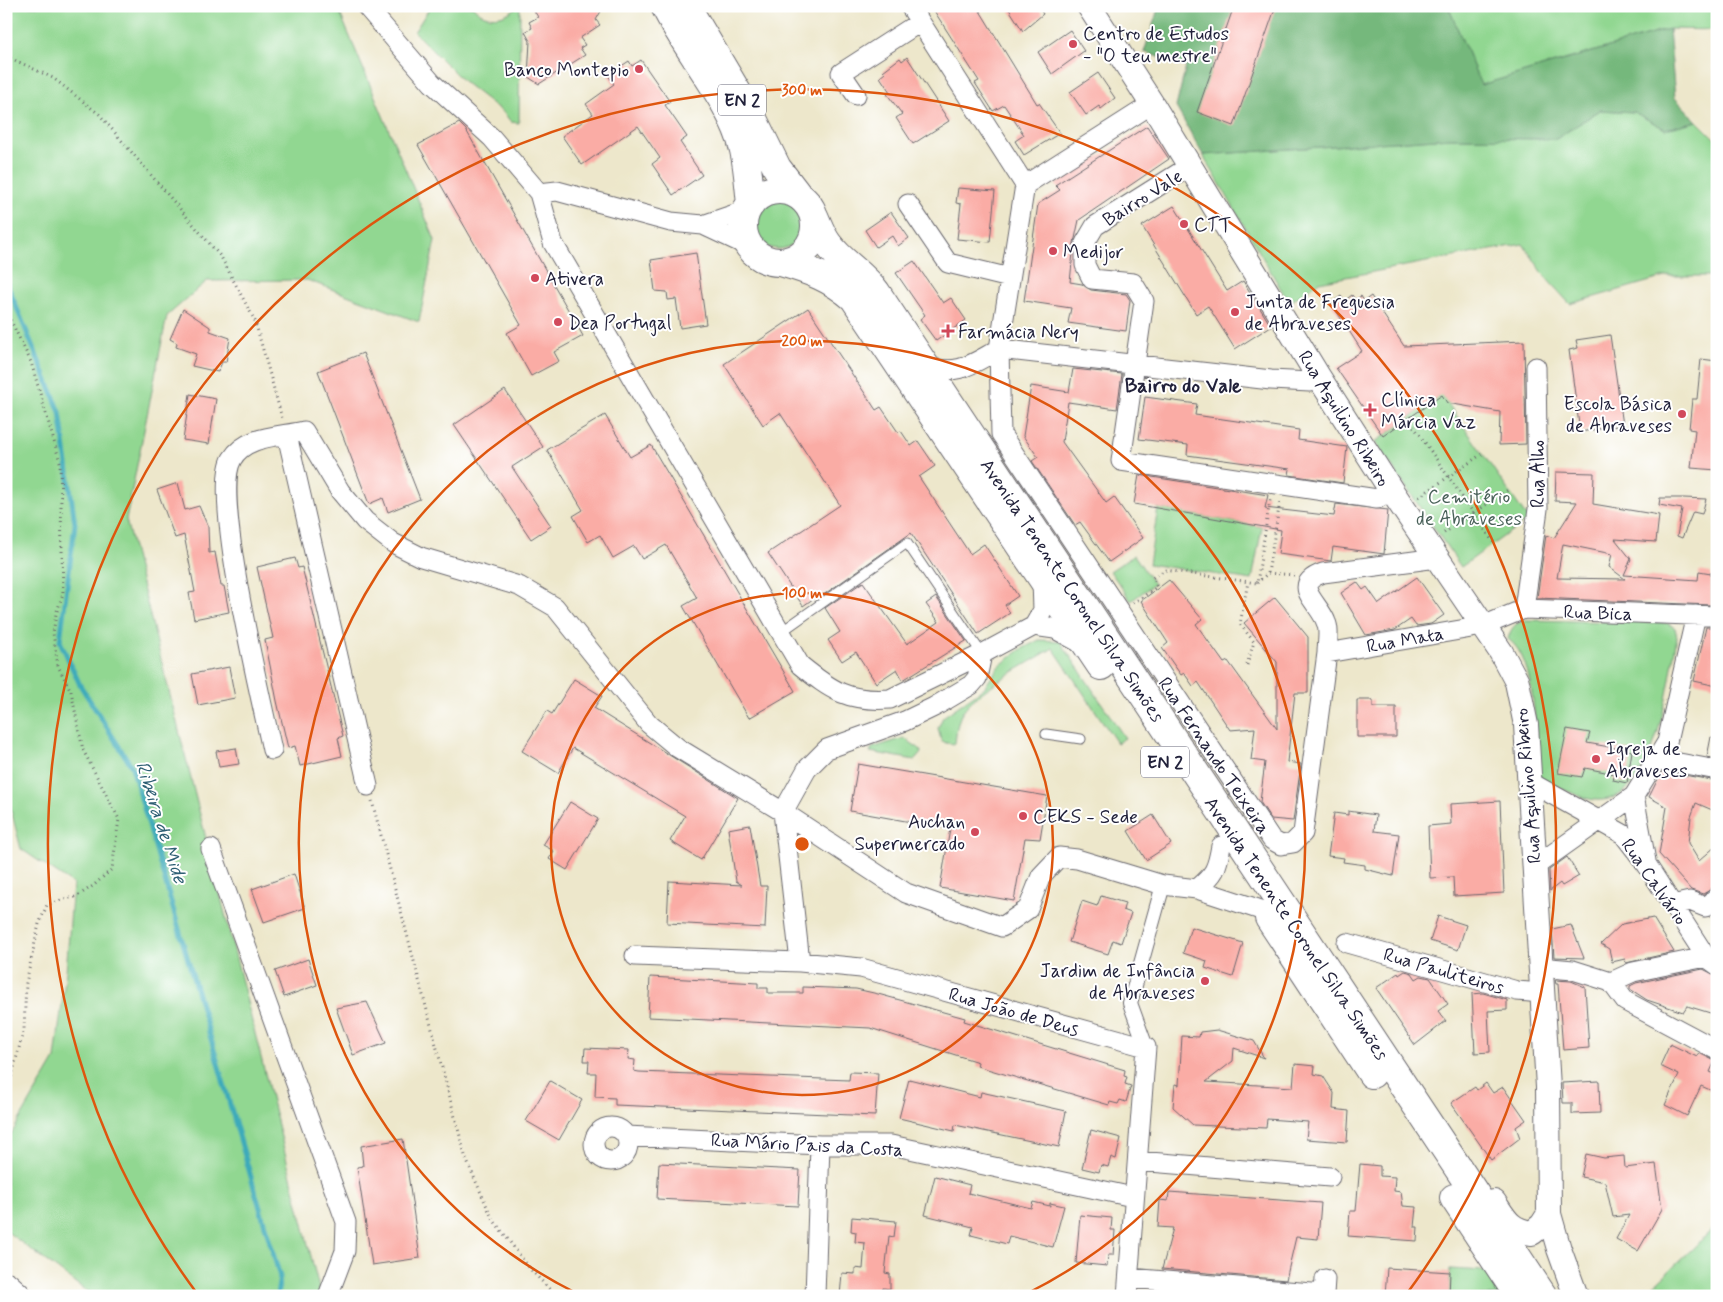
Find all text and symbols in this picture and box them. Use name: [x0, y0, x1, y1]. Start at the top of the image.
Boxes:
place label: Centro de Estudos - "O teu mestre": [1083, 22, 1229, 69]
marker: Centro de Estudos - "O teu mestre": [1067, 38, 1079, 50]
place label: Banco Montepio: [504, 58, 629, 83]
marker: Banco Montepio: [633, 63, 645, 75]
text: 300 m: [782, 81, 822, 101]
road number: EN 2: [718, 84, 766, 116]
street label: Bairro Vale: [1098, 164, 1187, 233]
place label: CTT: [1194, 213, 1232, 238]
marker: CTT: [1178, 218, 1190, 230]
place label: Medijor: [1063, 240, 1124, 266]
marker: Medijor: [1047, 245, 1059, 257]
place label: Ativera: [545, 267, 604, 292]
marker: Ativera: [529, 272, 541, 284]
place label: Junta de Freguesia de Abraveses: [1245, 290, 1395, 337]
marker: Junta de Freguesia de Abraveses: [1229, 306, 1241, 318]
place label: Dea Portugal: [568, 311, 672, 337]
marker: Dea Portugal: [552, 316, 564, 328]
place label: Farmácia Nery: [958, 320, 1079, 345]
marker: Farmácia Nery: [942, 325, 954, 337]
text: 200 m: [782, 332, 823, 352]
street label: Rua Aquilino Ribeiro: [1292, 346, 1396, 492]
district label: Bairro do Vale: [1125, 373, 1242, 400]
place label: Clínica Márcia Vaz: [1381, 388, 1476, 435]
place label: Escola Básica de Abraveses: [1563, 392, 1672, 439]
marker: Clínica Márcia Vaz: [1363, 403, 1377, 417]
marker: Escola Básica de Abraveses: [1676, 408, 1688, 420]
street label: Rua Alho: [1526, 440, 1551, 508]
street label: Avenida Tenente Coronel Silva Simões: [974, 454, 1170, 728]
park label: Cemitério de Abraveses: [1416, 485, 1522, 532]
text: 100 m: [782, 584, 822, 604]
street label: Rua Bica: [1563, 600, 1633, 627]
street label: Rua Mata: [1365, 621, 1446, 660]
street label: Rua Fernando Teixeira: [1152, 672, 1276, 839]
street label: Rua Aquilino Ribeiro: [1509, 707, 1548, 865]
place label: Igreja de Abraveses: [1606, 737, 1687, 784]
road number: EN 2: [1141, 746, 1189, 778]
marker: Igreja de Abraveses: [1590, 753, 1602, 765]
water label: Ribeira de Mide: [128, 758, 193, 888]
street label: Avenida Tenente Coronel Silva Simões: [1198, 792, 1394, 1066]
place label: CEKS - Sede: [1033, 805, 1138, 830]
place label: Auchan Supermercado: [855, 810, 965, 857]
marker: CEKS - Sede: [1017, 810, 1029, 822]
marker: Auchan Supermercado: [969, 826, 981, 838]
street label: Rua Calvário: [1615, 834, 1693, 930]
centre of rings: [793, 835, 811, 853]
street label: Rua Pauliteiros: [1380, 942, 1507, 1001]
place label: Jardim de Infância de Abraveses: [1040, 959, 1195, 1006]
marker: Jardim de Infância de Abraveses: [1199, 975, 1211, 987]
street label: Rua João de Deus: [945, 982, 1082, 1043]
street label: Rua Mário Pais da Costa: [710, 1128, 904, 1163]

